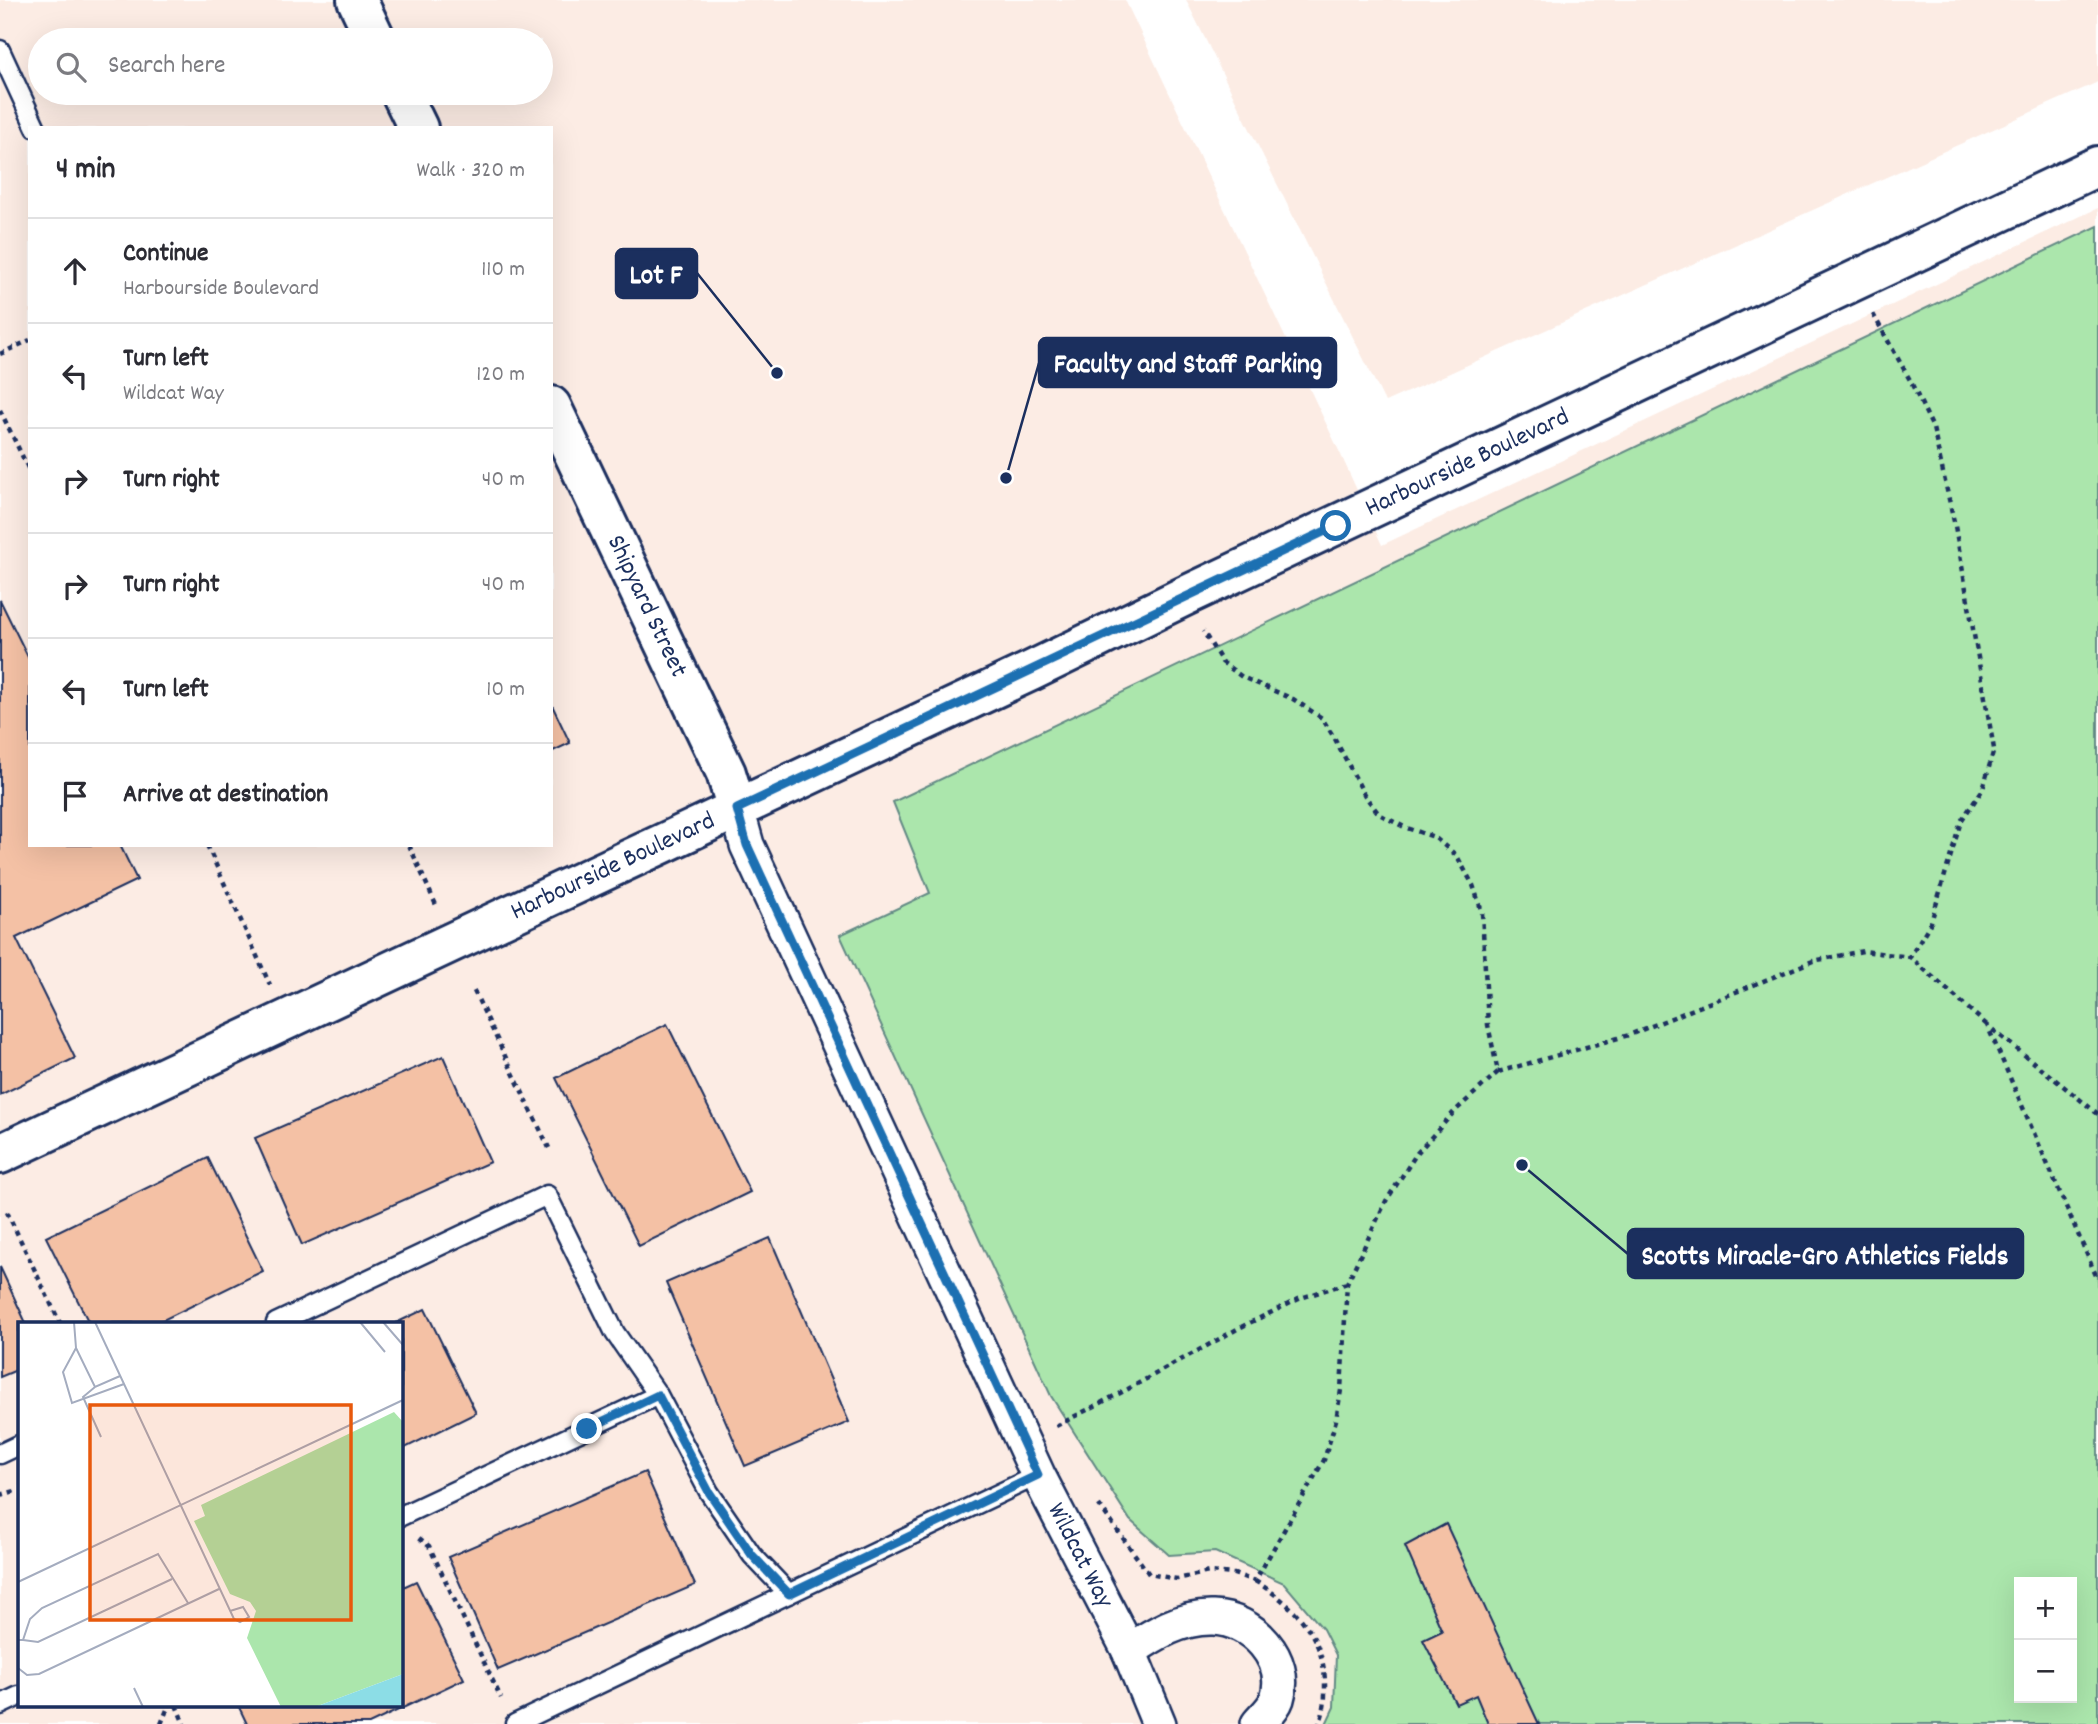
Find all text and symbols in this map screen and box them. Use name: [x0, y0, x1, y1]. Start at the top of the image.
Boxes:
search box: [28, 28, 553, 105]
icon: search: [52, 48, 90, 86]
text: Search here: [108, 48, 226, 85]
text: 4 min: [56, 150, 115, 193]
text: Walk · 320 m: [416, 155, 525, 188]
text: Continue: [123, 236, 208, 273]
callout: Lot F: [616, 249, 697, 298]
icon: ahead: [56, 252, 94, 290]
text: 110 m: [481, 254, 525, 287]
text: Lot F: [629, 258, 683, 298]
text: Harbourside Boulevard: [123, 273, 319, 306]
callout: Faculty and Staff Parking: [1039, 338, 1336, 387]
text: Turn left: [123, 341, 209, 378]
text: Faculty and Staff Parking: [1054, 347, 1322, 387]
icon: left: [56, 357, 94, 395]
text: 120 m: [476, 359, 525, 392]
text: Wildcat Way: [123, 378, 224, 411]
street label: Harbourside Boulevard: [1359, 399, 1576, 527]
icon: right: [56, 462, 94, 500]
text: Turn right: [123, 462, 220, 499]
text: 40 m: [482, 464, 525, 497]
route start: [1320, 510, 1351, 541]
street label: Shipyard Street: [597, 529, 697, 684]
icon: right: [56, 567, 94, 605]
text: Turn right: [123, 567, 220, 604]
text: 40 m: [482, 569, 525, 602]
icon: left: [56, 672, 94, 710]
text: Turn left: [123, 672, 209, 709]
text: 10 m: [486, 674, 525, 707]
icon: arrive: [56, 777, 94, 815]
text: Arrive at destination: [123, 777, 328, 814]
street label: Harbourside Boulevard: [505, 803, 721, 931]
callout: Scotts Miracle-Gro Athletics Fields: [1628, 1229, 2023, 1278]
text: Scotts Miracle-Gro Athletics Fields: [1641, 1239, 2009, 1279]
inset map: [18, 1322, 402, 1706]
route end: [571, 1413, 602, 1444]
street label: Wildcat Way: [1037, 1496, 1122, 1615]
map controls: [2014, 1577, 2077, 1703]
button: +: [2014, 1577, 2077, 1640]
button: −: [2014, 1640, 2077, 1703]

